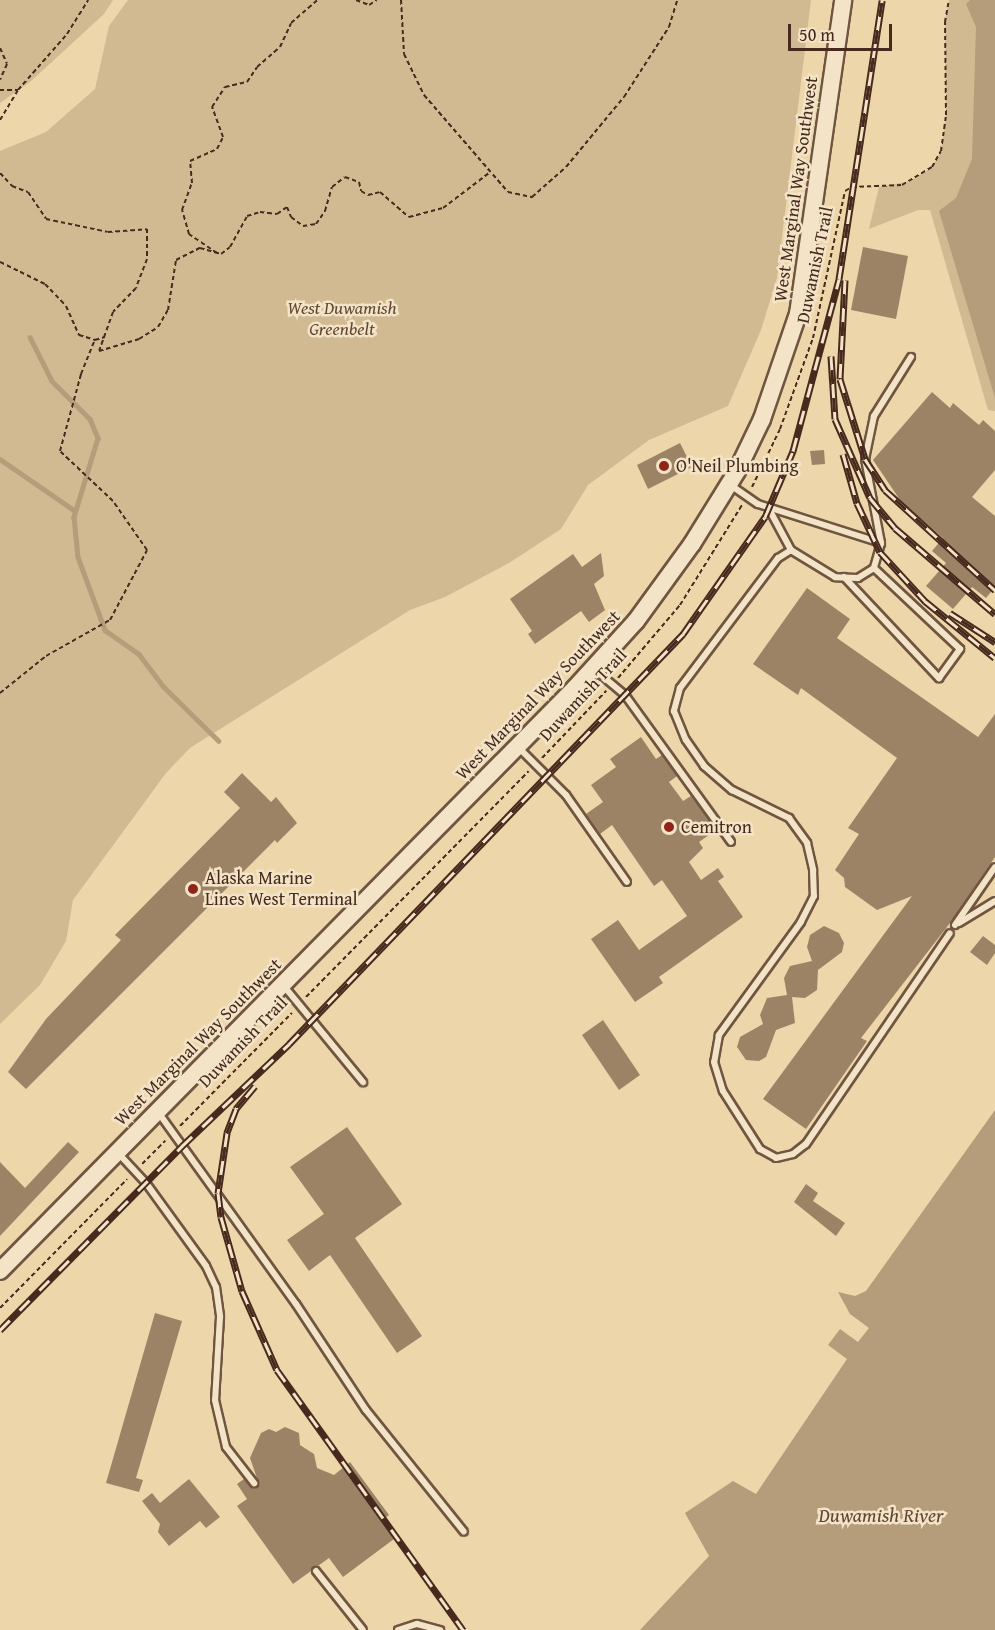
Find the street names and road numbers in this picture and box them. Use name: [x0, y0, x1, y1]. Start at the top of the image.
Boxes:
street label: West Marginal Way Southwest: [769, 75, 823, 303]
street label: Duwamish Trail: [792, 205, 838, 325]
street label: West Marginal Way Southwest: [451, 606, 625, 784]
street label: Duwamish Trail: [535, 644, 631, 746]
street label: West Marginal Way Southwest: [110, 954, 286, 1130]
street label: Duwamish Trail: [194, 992, 292, 1092]

